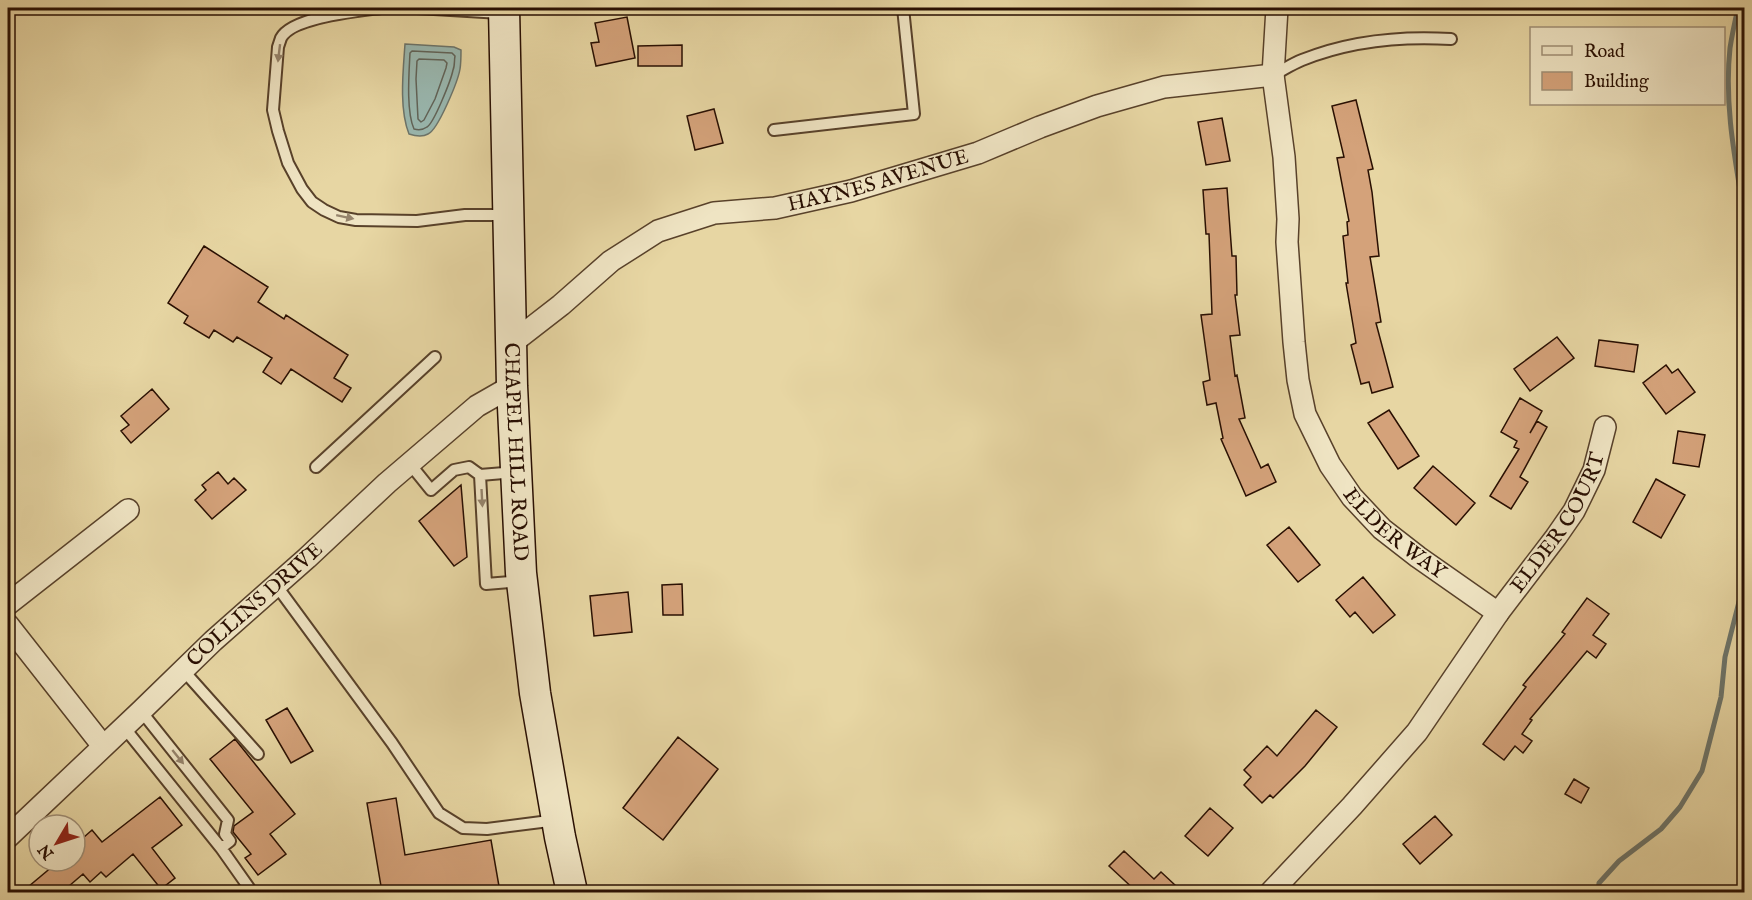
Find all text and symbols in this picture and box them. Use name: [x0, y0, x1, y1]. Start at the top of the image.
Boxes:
legend: [1530, 27, 1725, 105]
text: Road: [1584, 41, 1625, 64]
one-way arrow: [274, 43, 283, 62]
text: Building: [1584, 71, 1649, 94]
street label: HAYNES AVENUE: [785, 143, 972, 218]
one-way arrow: [336, 213, 354, 223]
street label: CHAPEL HILL ROAD: [498, 342, 534, 562]
street label: ELDER COURT: [1505, 449, 1612, 599]
street label: ELDER WAY: [1336, 483, 1452, 587]
one-way arrow: [477, 488, 486, 507]
street label: COLLINS DRIVE: [181, 536, 329, 673]
one-way arrow: [171, 749, 184, 765]
north arrow: [27, 813, 87, 873]
text: N: [35, 839, 60, 864]

